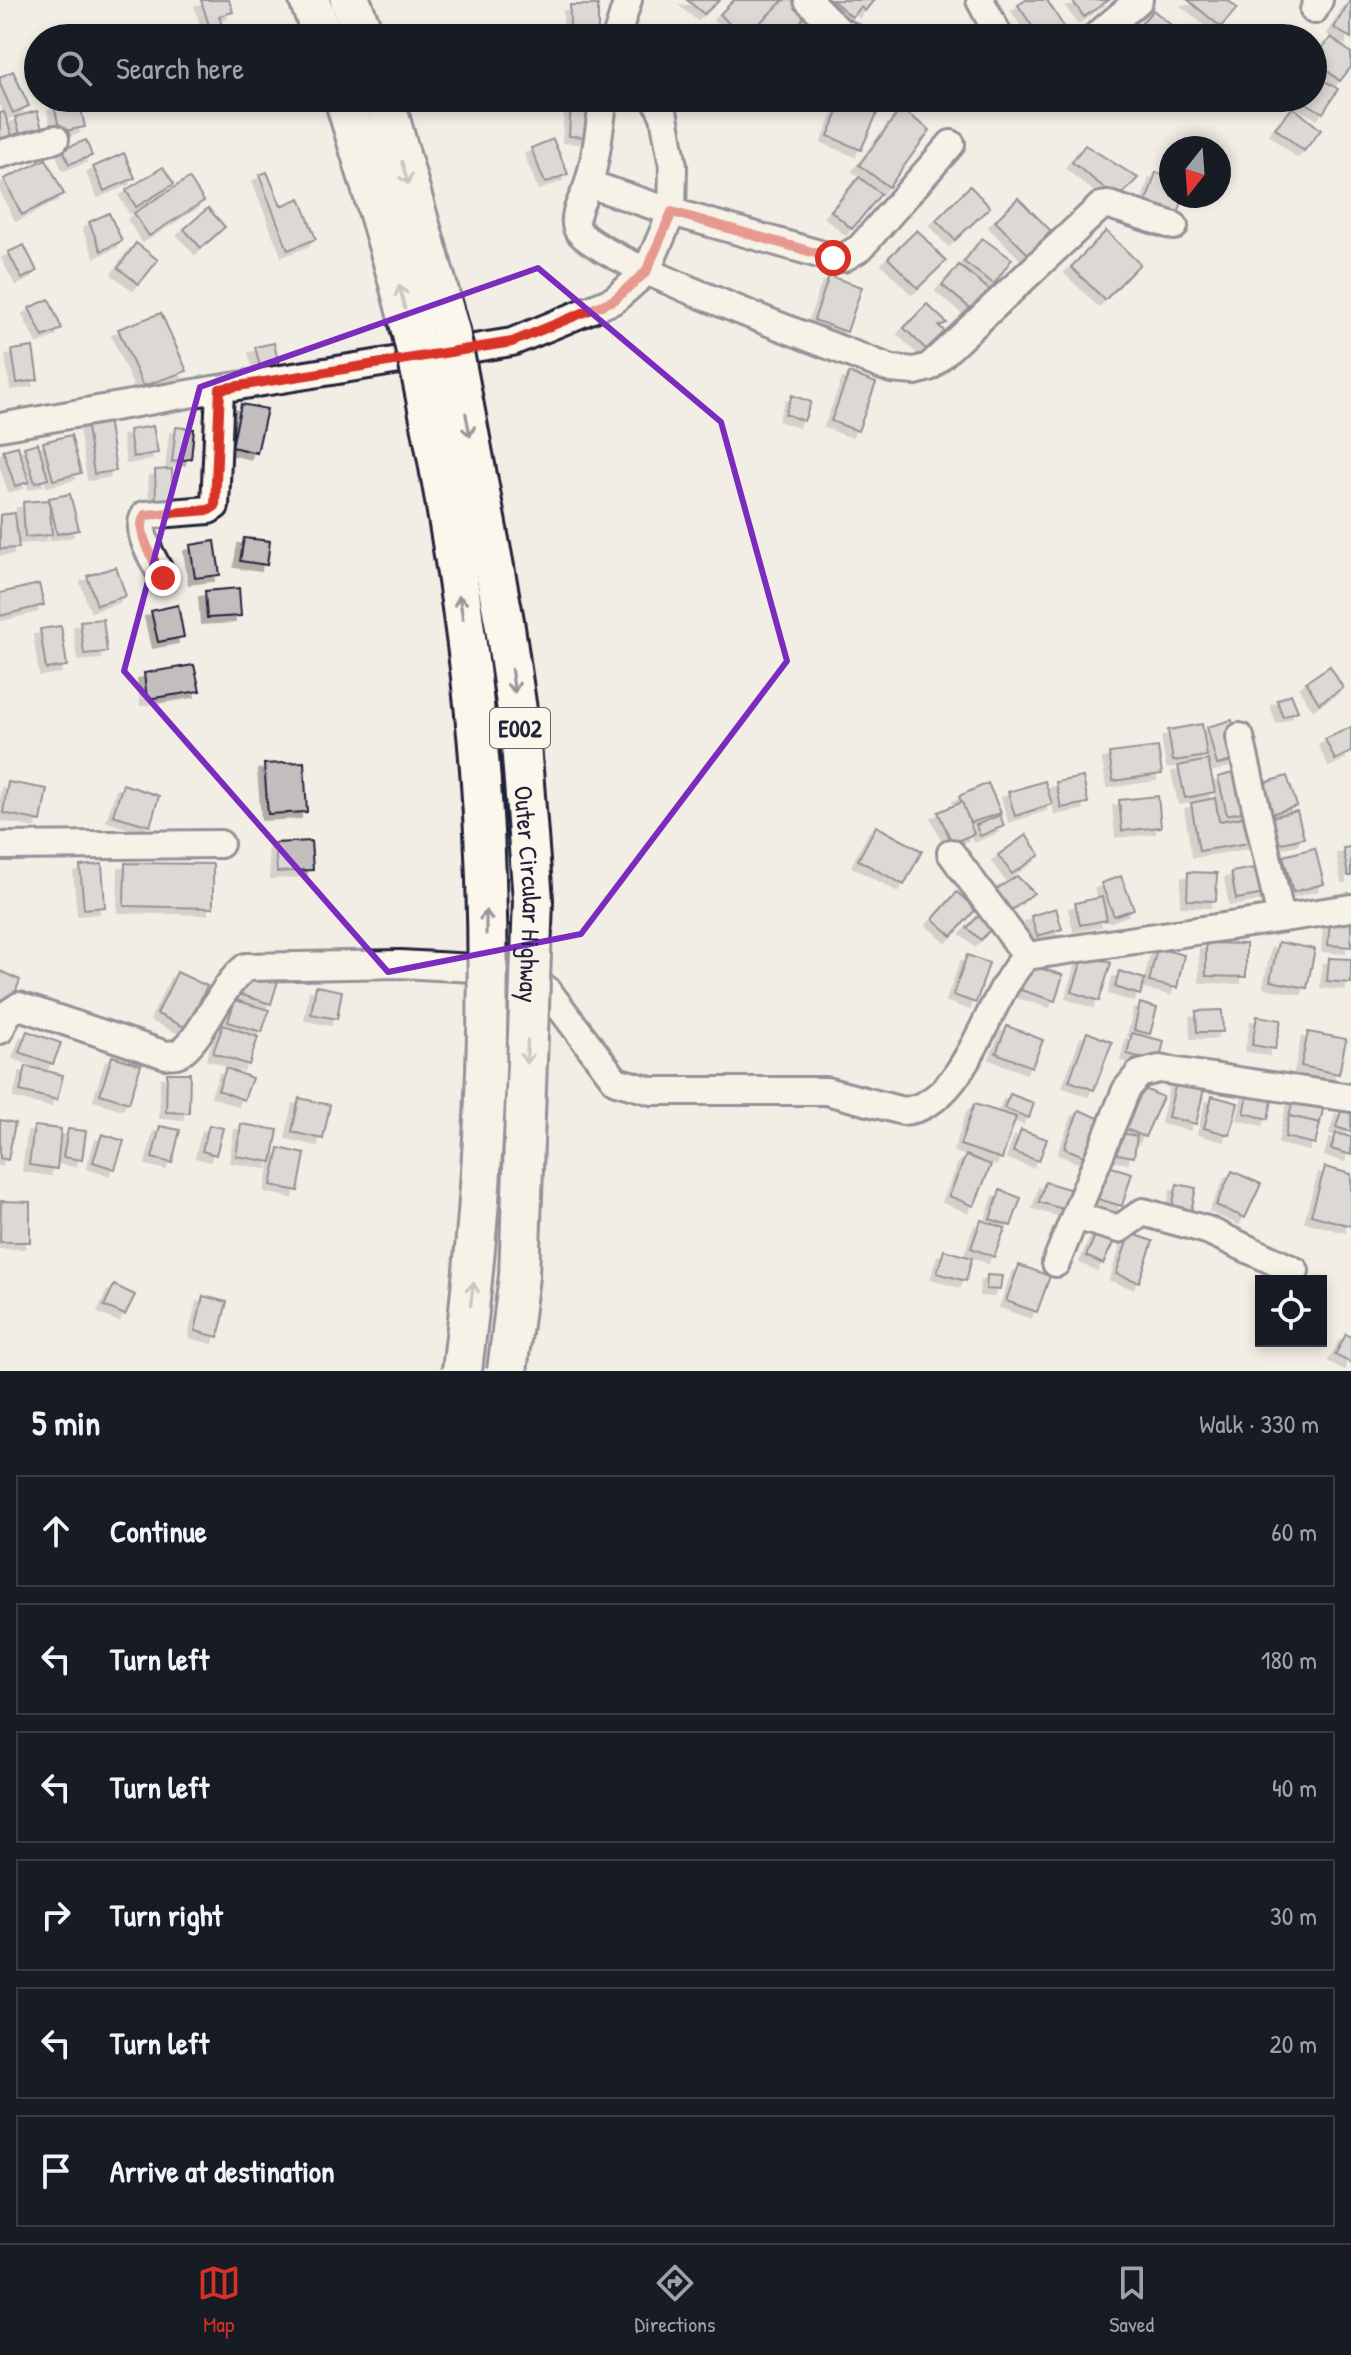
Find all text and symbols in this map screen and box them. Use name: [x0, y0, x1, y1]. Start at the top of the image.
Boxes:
search box: [24, 24, 1327, 112]
icon: search: [52, 46, 96, 90]
text: Search here: [116, 48, 244, 88]
north arrow: [1159, 136, 1231, 208]
one-way arrow: [399, 160, 413, 185]
route start: [815, 240, 851, 276]
one-way arrow: [393, 285, 408, 310]
one-way arrow: [461, 412, 476, 437]
route end: [145, 560, 181, 596]
one-way arrow: [453, 595, 468, 620]
one-way arrow: [506, 668, 521, 693]
road number: E002: [490, 708, 550, 748]
street label: Outer Circular Highway: [507, 784, 551, 1004]
one-way arrow: [478, 909, 494, 936]
one-way arrow: [519, 1038, 534, 1065]
map controls: [1255, 1275, 1327, 1347]
button: locate: [1255, 1275, 1327, 1347]
one-way arrow: [464, 1281, 479, 1307]
text: 5 min: [32, 1400, 100, 1446]
text: Walk · 330 m: [1199, 1406, 1319, 1441]
icon: ahead: [34, 1509, 78, 1553]
text: Continue: [110, 1511, 207, 1551]
text: 60 m: [1271, 1514, 1317, 1549]
icon: left: [34, 1637, 78, 1681]
text: Turn left: [110, 1639, 209, 1679]
text: 180 m: [1261, 1642, 1317, 1677]
icon: left: [34, 1765, 78, 1809]
text: Turn left: [110, 1767, 209, 1807]
text: 40 m: [1272, 1770, 1317, 1805]
icon: right: [34, 1893, 78, 1937]
text: Turn right: [110, 1895, 223, 1935]
text: 30 m: [1270, 1898, 1317, 1933]
icon: left: [34, 2021, 78, 2065]
text: Turn left: [110, 2023, 209, 2063]
text: 20 m: [1270, 2026, 1317, 2061]
icon: arrive: [34, 2149, 78, 2193]
text: Arrive at destination: [110, 2151, 335, 2191]
tab: Map: [197, 2261, 241, 2339]
tab: Directions: [635, 2261, 716, 2339]
tab: Saved: [1109, 2261, 1154, 2339]

